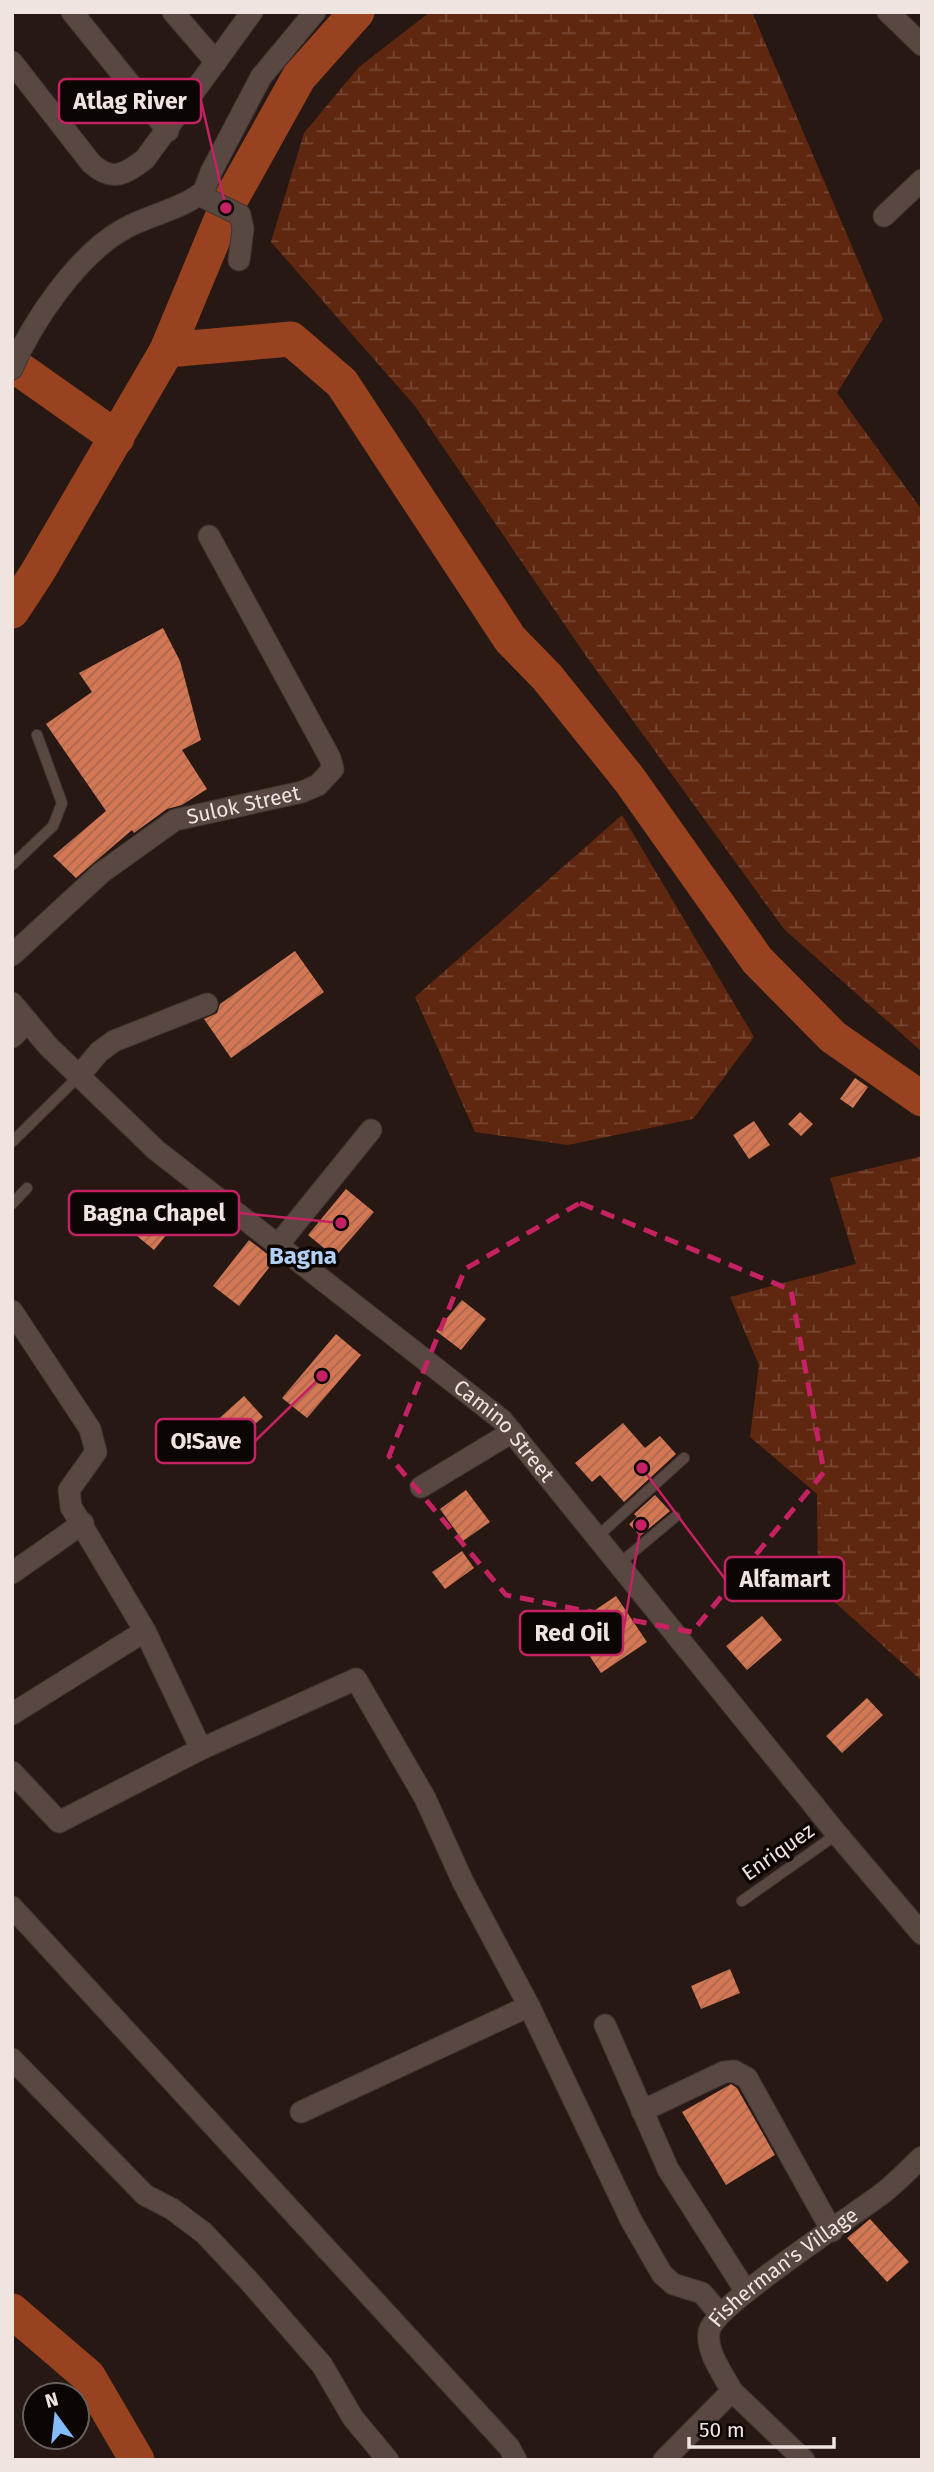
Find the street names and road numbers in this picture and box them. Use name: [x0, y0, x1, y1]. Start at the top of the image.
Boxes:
street label: Sulok Street: [184, 780, 303, 830]
street label: Camino Street: [448, 1374, 560, 1488]
street label: Enriquez: [737, 1818, 819, 1886]
street label: Fisherman's Village: [703, 2202, 863, 2332]

